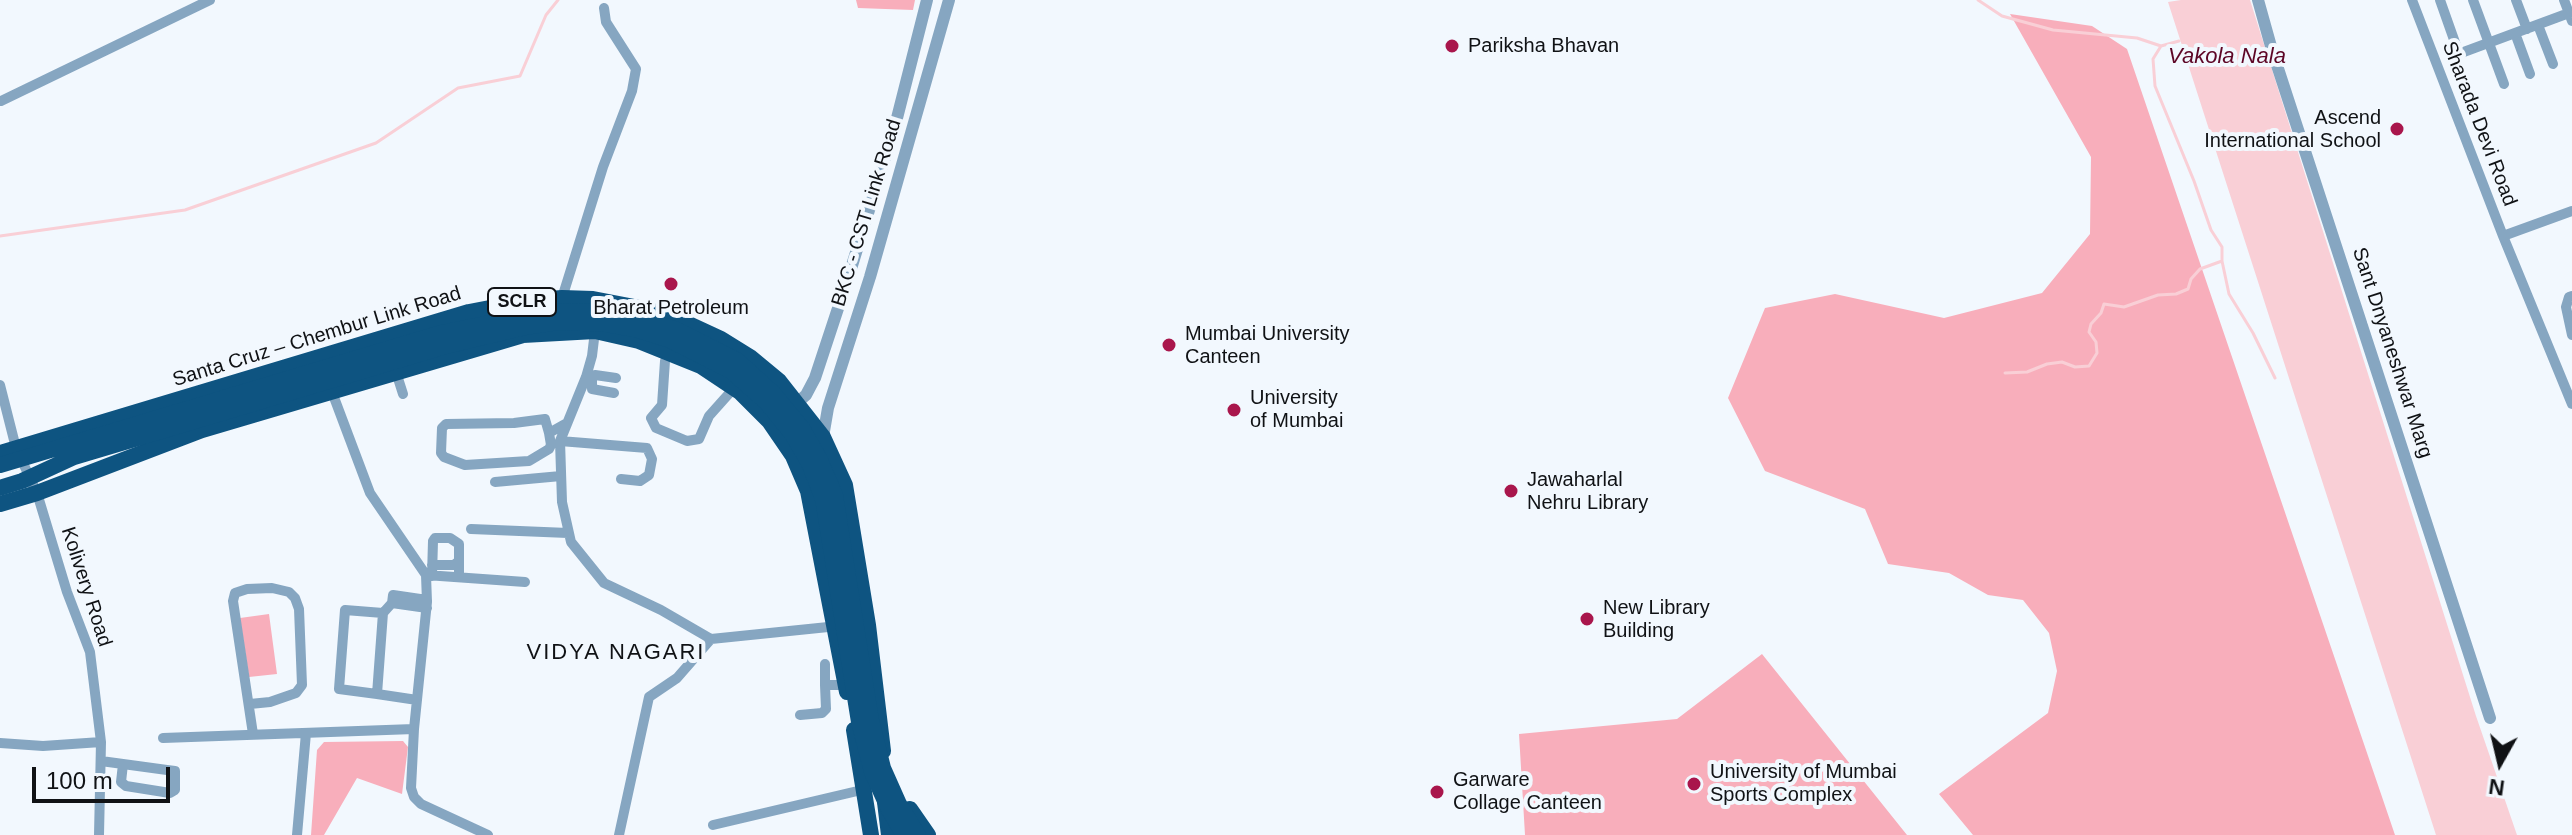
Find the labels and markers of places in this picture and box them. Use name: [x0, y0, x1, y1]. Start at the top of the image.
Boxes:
place label: Pariksha Bhavan: [1468, 34, 1619, 58]
marker: Pariksha Bhavan: [1443, 37, 1461, 55]
place label: Ascend International School: [2204, 106, 2381, 153]
marker: Ascend International School: [2388, 120, 2406, 138]
marker: Bharat Petroleum: [662, 275, 680, 293]
place label: Bharat Petroleum: [593, 296, 749, 320]
place label: Mumbai University Canteen: [1185, 322, 1349, 369]
marker: Mumbai University Canteen: [1160, 336, 1178, 354]
place label: University of Mumbai: [1250, 386, 1343, 433]
marker: University of Mumbai: [1225, 401, 1243, 419]
place label: Jawaharlal Nehru Library: [1527, 468, 1648, 515]
marker: Jawaharlal Nehru Library: [1502, 482, 1520, 500]
place label: New Library Building: [1603, 596, 1710, 643]
marker: New Library Building: [1578, 610, 1596, 628]
place label: University of Mumbai Sports Complex: [1710, 760, 1897, 807]
place label: Garware Collage Canteen: [1453, 768, 1602, 815]
marker: University of Mumbai Sports Complex: [1685, 775, 1703, 793]
marker: Garware Collage Canteen: [1428, 783, 1446, 801]

